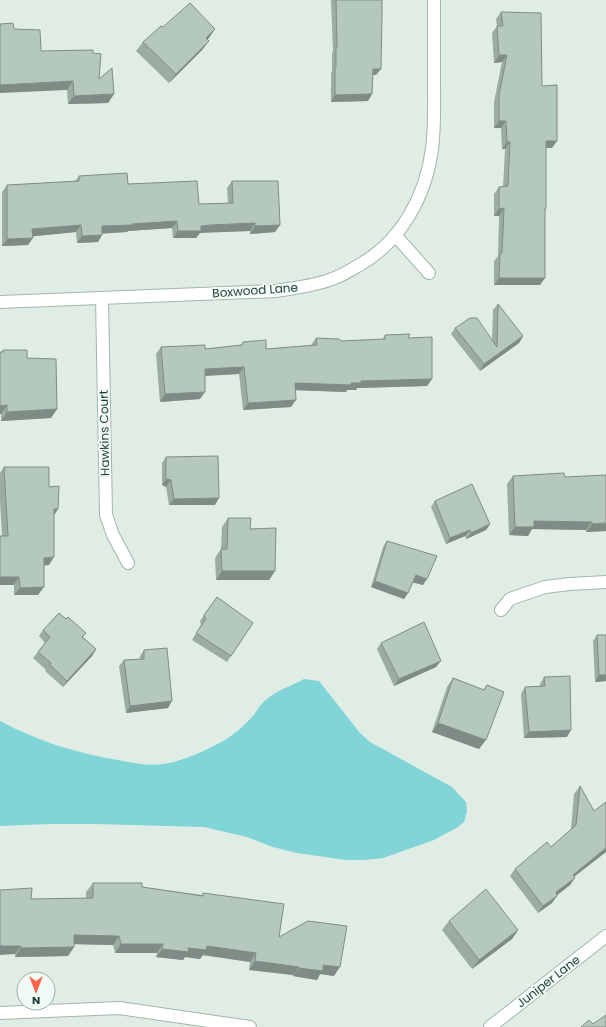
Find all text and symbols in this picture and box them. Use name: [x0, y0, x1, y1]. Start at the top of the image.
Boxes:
street label: Boxwood Lane: [212, 279, 298, 301]
street label: Hawkins Court: [95, 390, 113, 476]
street label: Juniper Lane: [513, 951, 583, 1011]
north arrow: [16, 971, 56, 1011]
text: N: [32, 993, 40, 1009]

